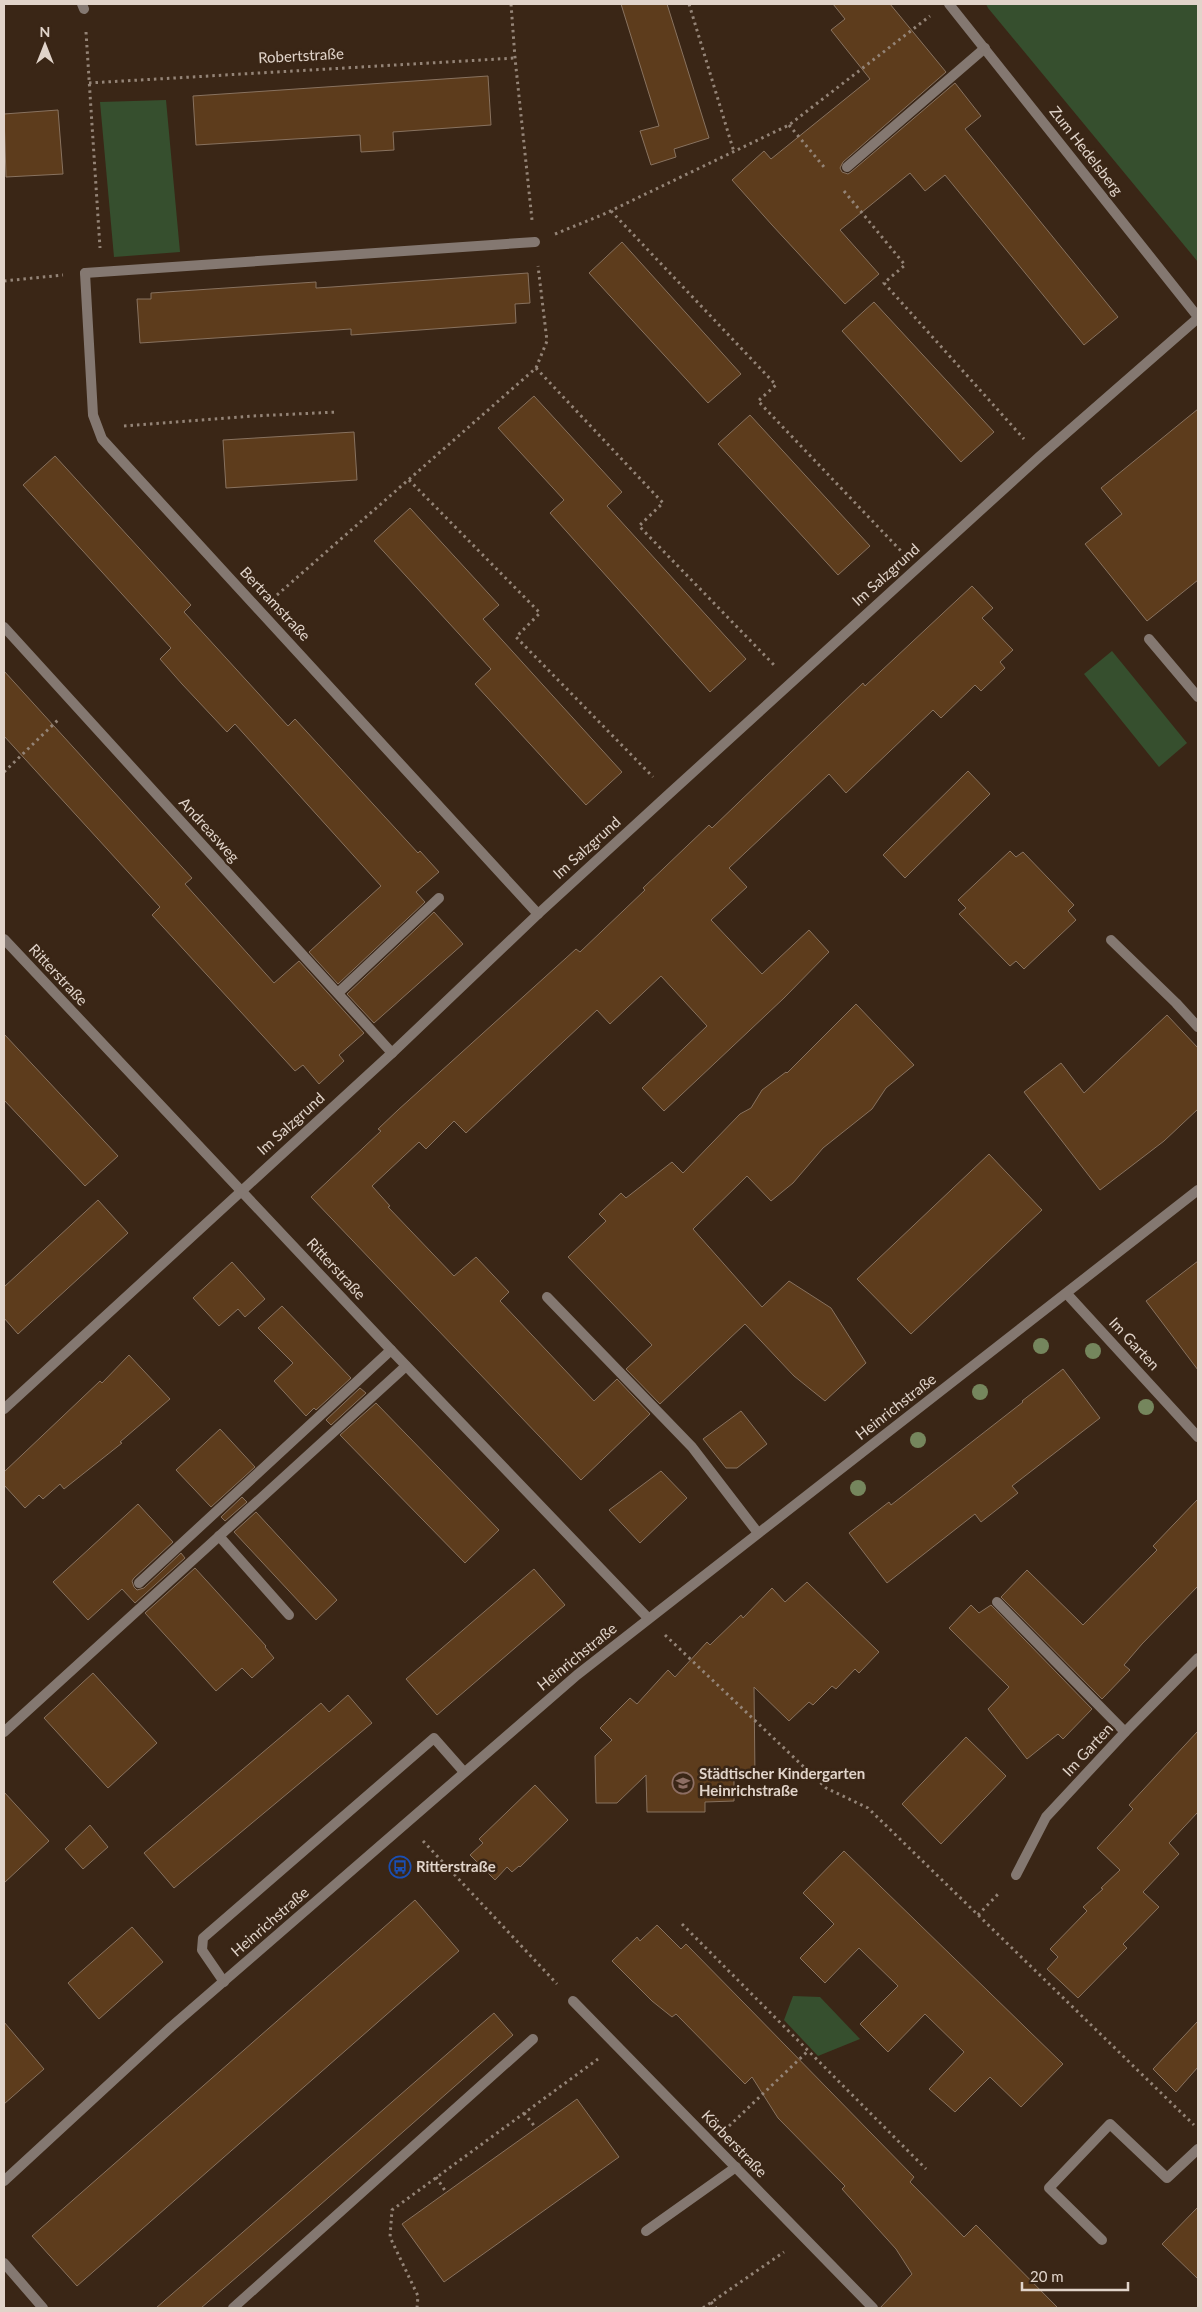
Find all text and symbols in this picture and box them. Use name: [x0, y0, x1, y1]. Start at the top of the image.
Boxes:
north arrow: [20, 20, 70, 70]
text: N: [40, 23, 50, 40]
street label: Robertstraße: [258, 44, 344, 66]
street label: Zum Hedelsberg: [1046, 102, 1127, 199]
street label: Im Salzgrund: [848, 539, 923, 609]
street label: Bertramstraße: [237, 563, 315, 644]
street label: Andreasweg: [176, 793, 244, 866]
street label: Im Salzgrund: [549, 812, 624, 882]
street label: Ritterstraße: [26, 940, 92, 1009]
street label: Im Salzgrund: [253, 1088, 328, 1158]
street label: Ritterstraße: [304, 1234, 370, 1303]
street label: Im Garten: [1106, 1313, 1164, 1373]
street label: Heinrichstraße: [852, 1369, 939, 1443]
street label: Heinrichstraße: [533, 1619, 620, 1694]
street label: Im Garten: [1058, 1719, 1116, 1779]
place label: Städtischer Kindergarten Heinrichstraße: [699, 1764, 865, 1799]
school or university icon: Städtischer Kindergarten Heinrichstraße: [671, 1771, 695, 1795]
bus stop icon: Ritterstraße: [388, 1855, 412, 1879]
place label: Ritterstraße: [416, 1857, 496, 1875]
street label: Heinrichstraße: [227, 1883, 312, 1960]
street label: Körberstraße: [698, 2106, 771, 2181]
scale bar: [1022, 2260, 1128, 2292]
text: 20 m: [1030, 2267, 1064, 2285]

